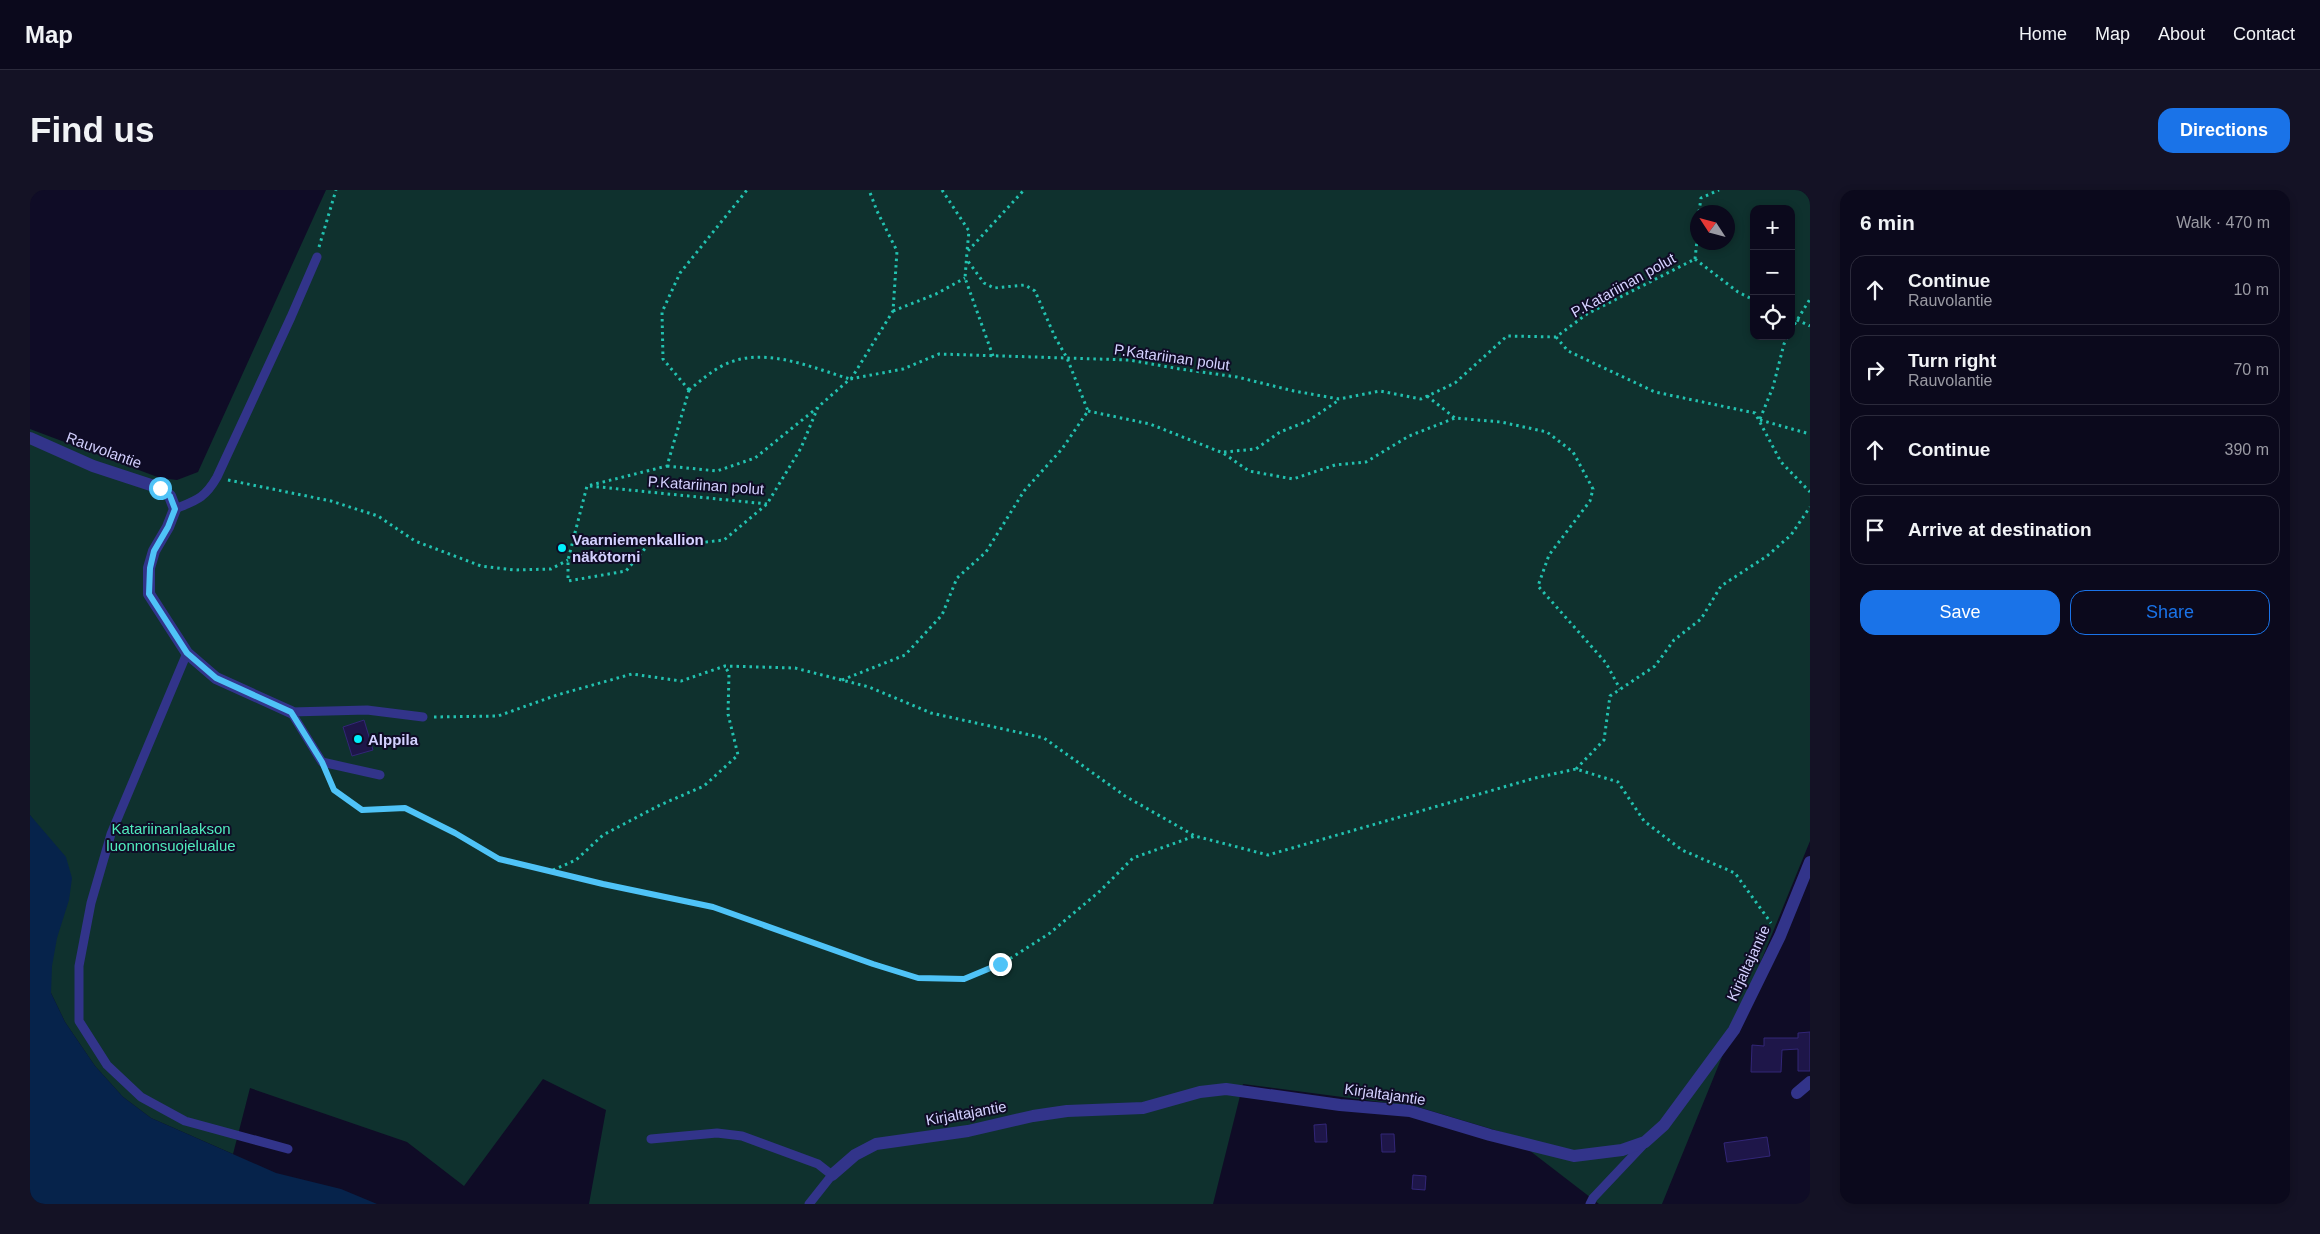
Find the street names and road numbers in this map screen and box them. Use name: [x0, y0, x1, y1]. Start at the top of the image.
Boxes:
street label: P.Katariinan polut: [1568, 249, 1679, 321]
street label: P.Katariinan polut: [1113, 340, 1232, 374]
street label: Rauvolantie: [64, 428, 144, 472]
street label: P.Katariinan polut: [647, 472, 766, 498]
street label: Kirjaltajantie: [1723, 922, 1773, 1004]
street label: Kirjaltajantie: [1343, 1080, 1427, 1108]
street label: Kirjaltajantie: [924, 1098, 1008, 1128]

